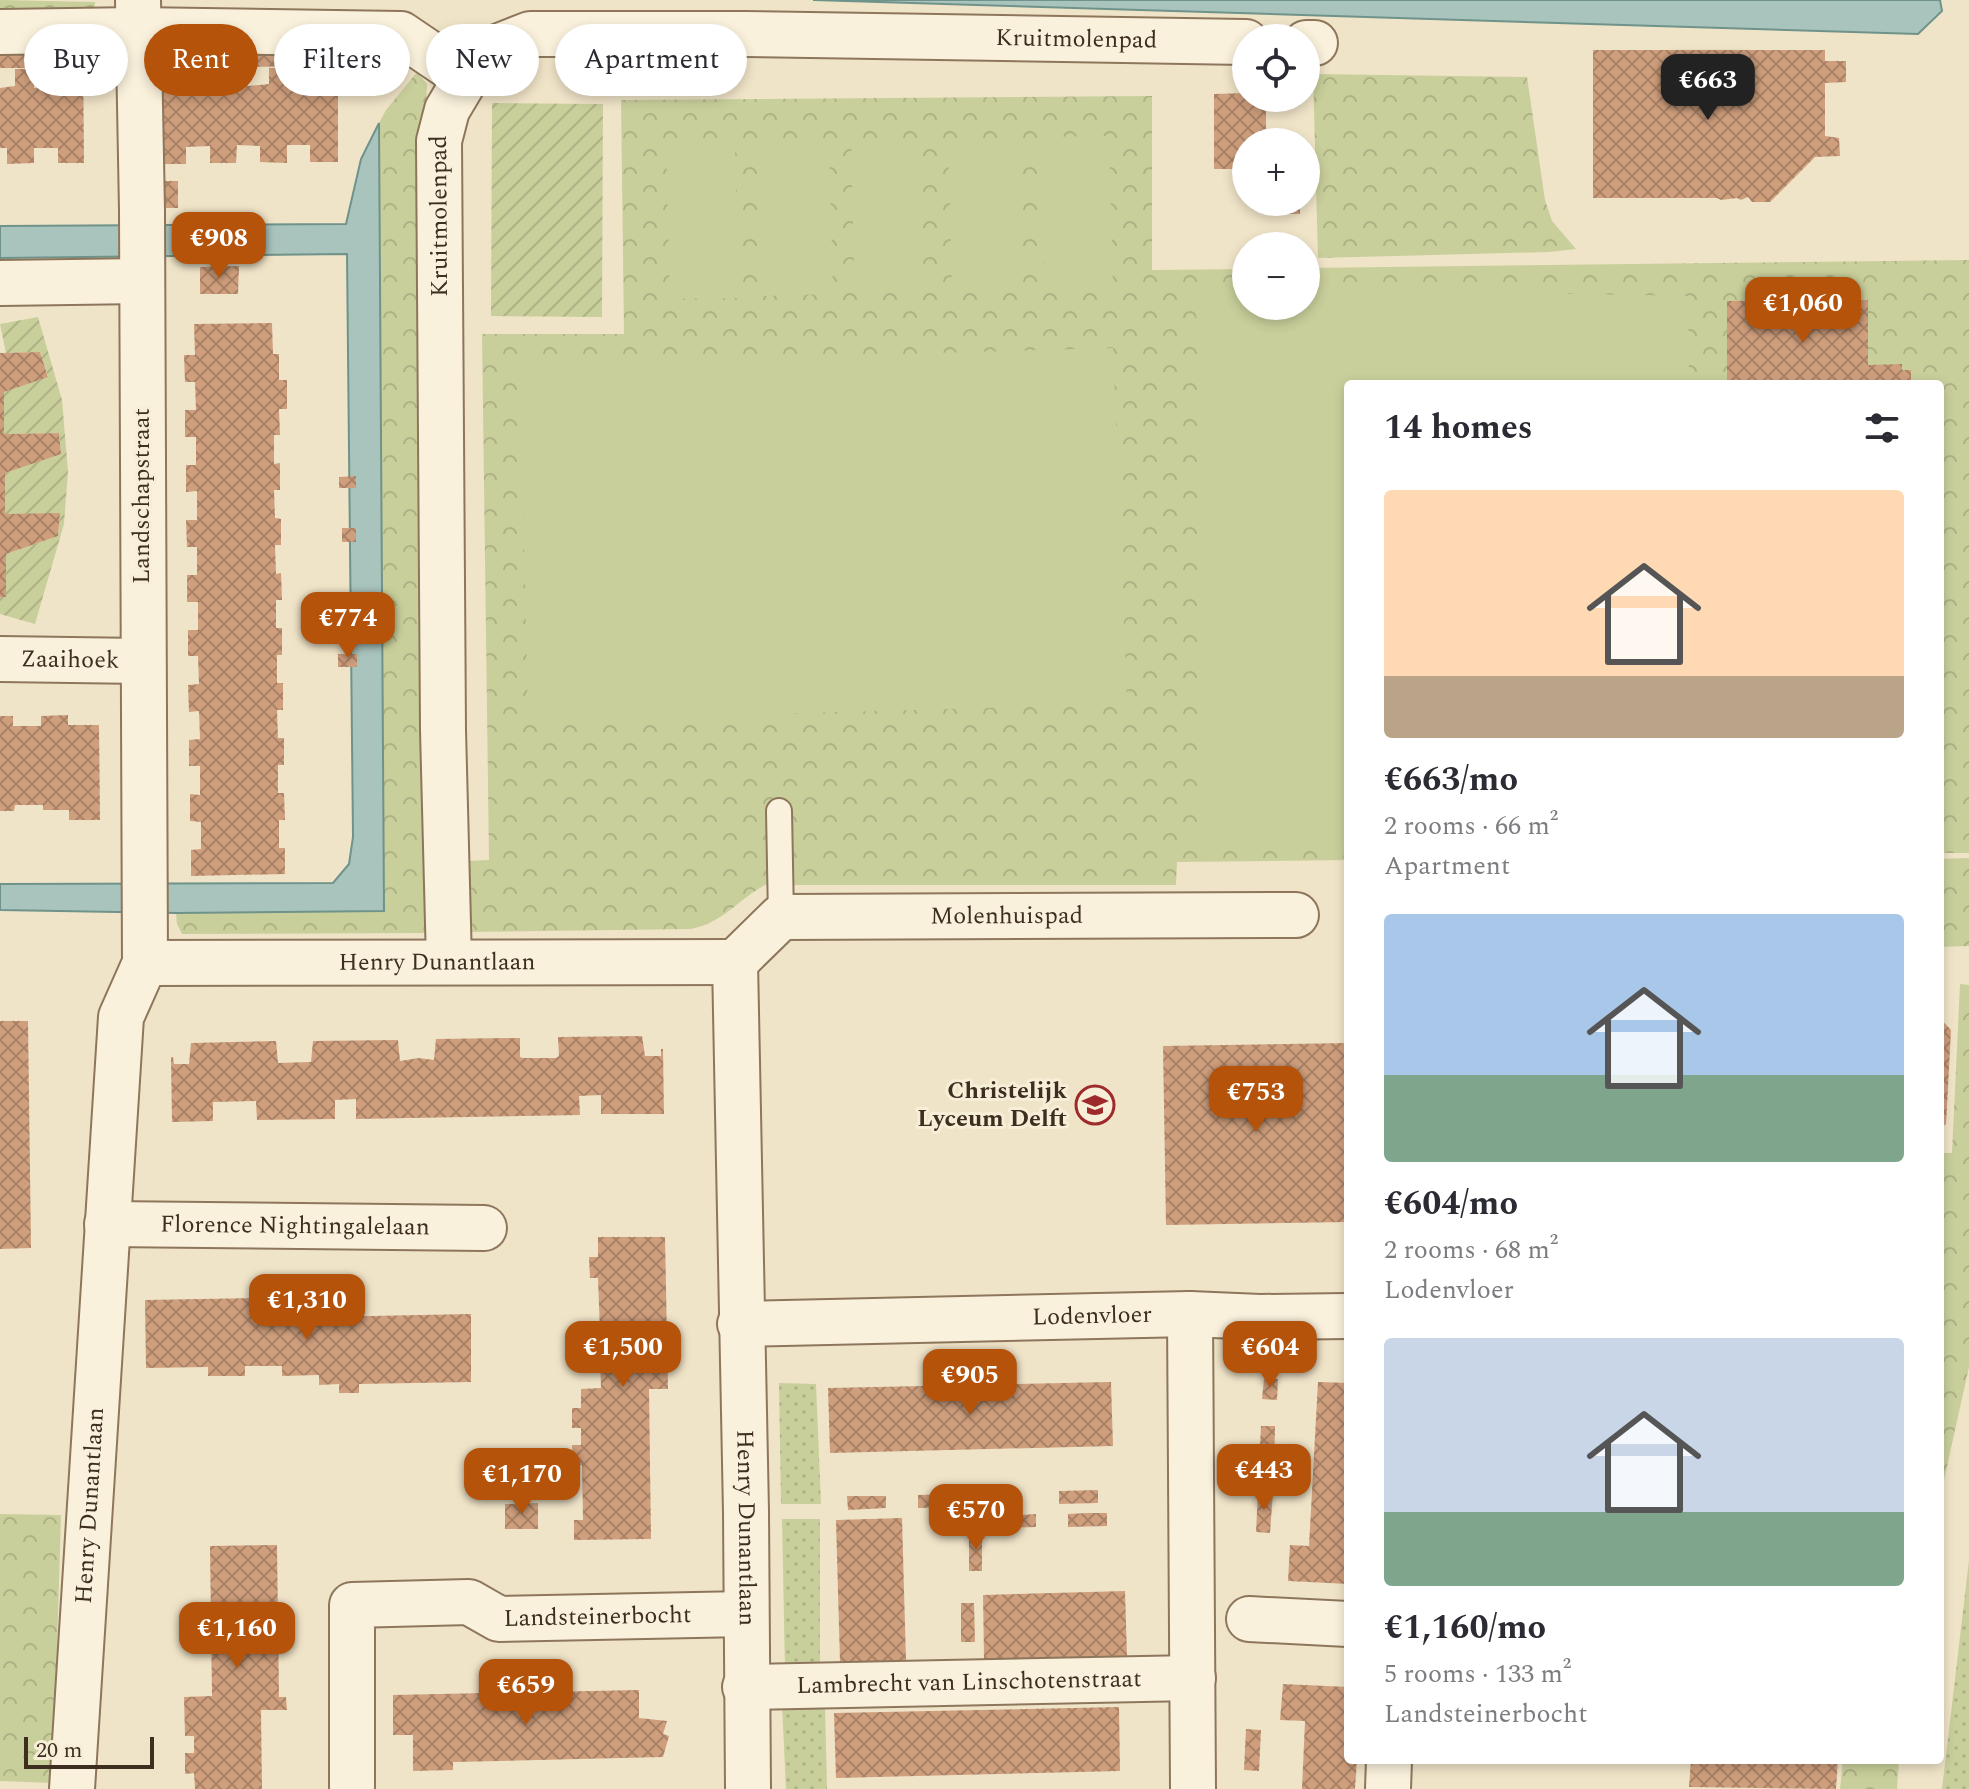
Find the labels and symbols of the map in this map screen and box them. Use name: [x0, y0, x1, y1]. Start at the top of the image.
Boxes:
street label: Kruitmolenpad: [995, 20, 1157, 59]
pin: €663: [1661, 54, 1755, 122]
street label: Kruitmolenpad: [421, 135, 458, 297]
pin: €908: [172, 212, 266, 280]
pin: €1,060: [1738, 277, 1868, 345]
street label: Landschapstraat: [124, 408, 160, 584]
pin: €774: [301, 592, 395, 660]
street label: Zaaihoek: [20, 641, 120, 679]
street label: Molenhuispad: [930, 898, 1083, 934]
street label: Henry Dunantlaan: [339, 944, 535, 981]
pin: €753: [1209, 1066, 1303, 1134]
place label: Christelijk Lyceum Delft: [917, 1073, 1068, 1137]
school or university icon: Christelijk Lyceum Delft: [1074, 1084, 1116, 1126]
street label: Florence Nightingalelaan: [160, 1207, 430, 1245]
pin: €1,310: [242, 1274, 372, 1342]
street label: Lodenvloer: [1032, 1297, 1152, 1336]
pin: €1,500: [558, 1321, 688, 1389]
pin: €604: [1223, 1321, 1317, 1389]
pin: €905: [923, 1349, 1017, 1417]
street label: Henry Dunantlaan: [66, 1406, 114, 1605]
street label: Henry Dunantlaan: [726, 1429, 765, 1626]
pin: €443: [1217, 1444, 1311, 1512]
pin: €1,170: [457, 1448, 587, 1516]
pin: €570: [929, 1484, 1023, 1552]
street label: Landsteinerbocht: [503, 1597, 692, 1637]
pin: €1,160: [172, 1602, 302, 1670]
pin: €659: [479, 1659, 573, 1727]
street label: Lambrecht van Linschotenstraat: [796, 1661, 1142, 1704]
scale bar: [24, 1733, 154, 1769]

